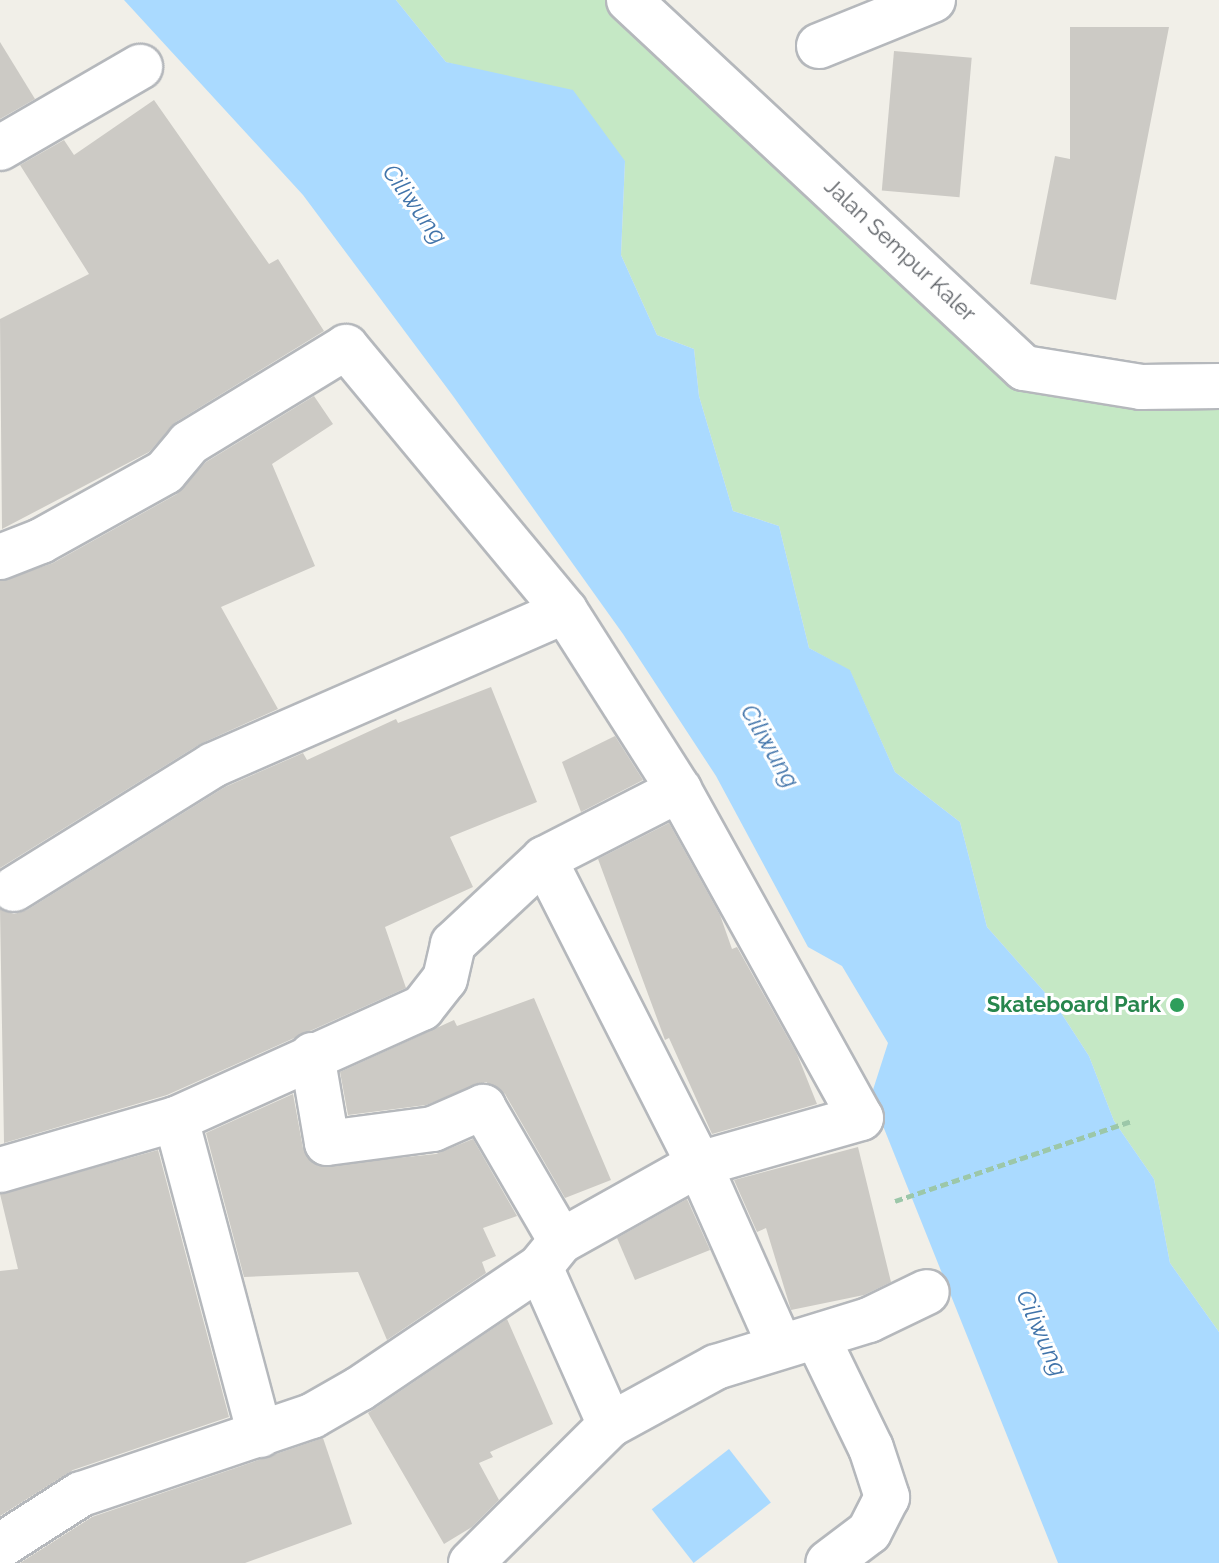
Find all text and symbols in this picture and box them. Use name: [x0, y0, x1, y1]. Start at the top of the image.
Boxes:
water label: Ciliwung: [376, 158, 454, 250]
street label: Jalan Sempur Kaler: [819, 173, 981, 327]
water label: Ciliwung: [735, 699, 805, 793]
place label: Skateboard Park: [987, 992, 1161, 1018]
marker: Skateboard Park: [1168, 996, 1186, 1014]
water label: Ciliwung: [1010, 1285, 1074, 1381]

